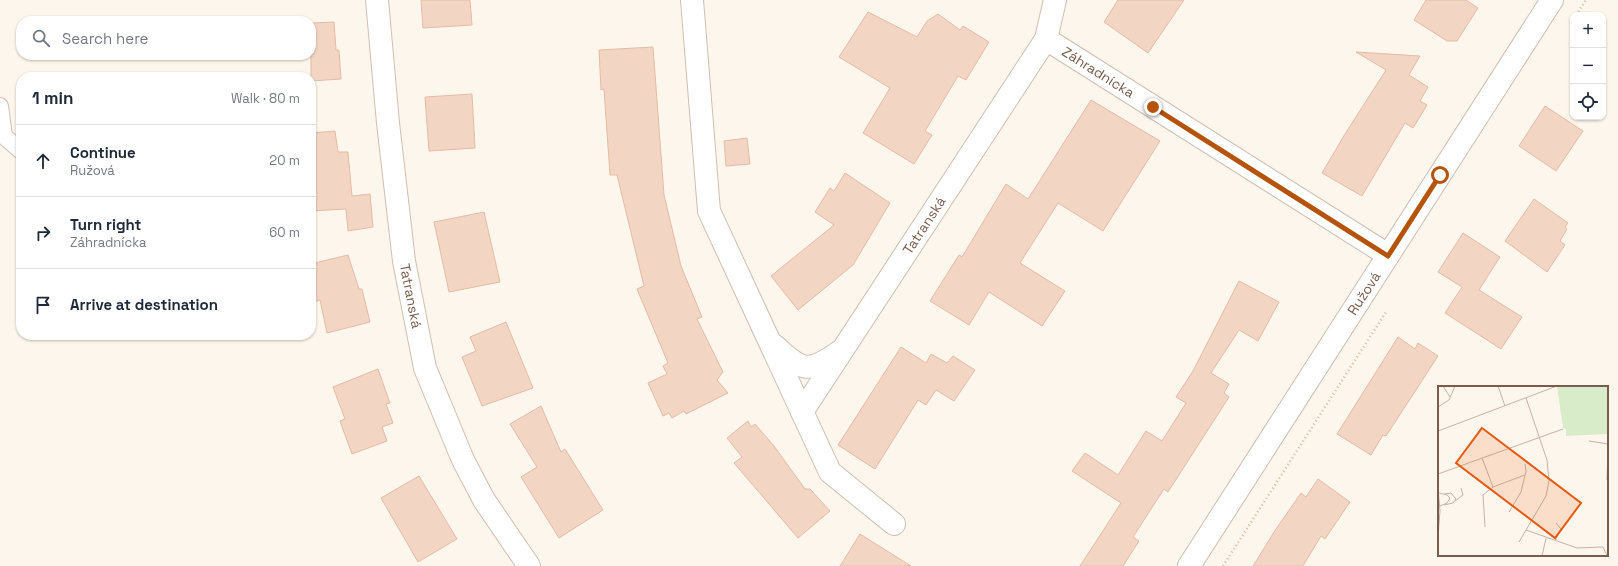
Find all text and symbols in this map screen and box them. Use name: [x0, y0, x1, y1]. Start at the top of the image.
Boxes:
map controls: [1570, 12, 1606, 120]
button: +: [1570, 12, 1606, 48]
search box: [16, 16, 316, 60]
icon: search: [30, 27, 52, 49]
text: Search here: [62, 29, 148, 48]
street label: Záhradnícka: [1059, 42, 1138, 102]
button: −: [1570, 48, 1606, 84]
button: locate: [1570, 84, 1606, 120]
text: 1 min: [32, 87, 74, 109]
text: Walk · 80 m: [231, 90, 300, 107]
route end: [1144, 98, 1162, 116]
text: Continue: [70, 143, 136, 162]
icon: ahead: [32, 150, 54, 172]
text: 20 m: [269, 152, 300, 169]
text: Ružová: [70, 162, 115, 179]
route start: [1431, 166, 1449, 184]
street label: Tatranská: [899, 193, 950, 258]
text: Turn right: [70, 215, 141, 234]
icon: right: [32, 222, 54, 244]
text: 60 m: [269, 224, 300, 241]
text: Záhradnícka: [70, 234, 147, 251]
street label: Tatranská: [396, 262, 426, 330]
street label: Ružová: [1343, 268, 1385, 318]
icon: arrive: [32, 294, 54, 316]
text: Arrive at destination: [70, 295, 218, 314]
inset map: [1438, 386, 1608, 556]

